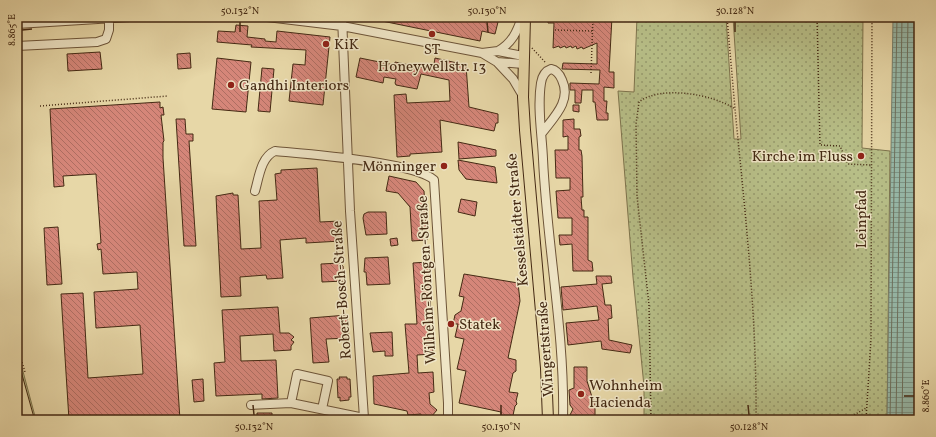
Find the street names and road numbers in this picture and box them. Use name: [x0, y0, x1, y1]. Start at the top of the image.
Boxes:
street label: Kesselstädter Straße: [502, 152, 535, 287]
street label: Leinpfad: [852, 190, 873, 248]
street label: Wilhelm-Röntgen-Straße: [413, 195, 442, 365]
street label: Robert-Bosch-Straße: [327, 220, 358, 360]
street label: Wingertstraße: [533, 300, 560, 397]

